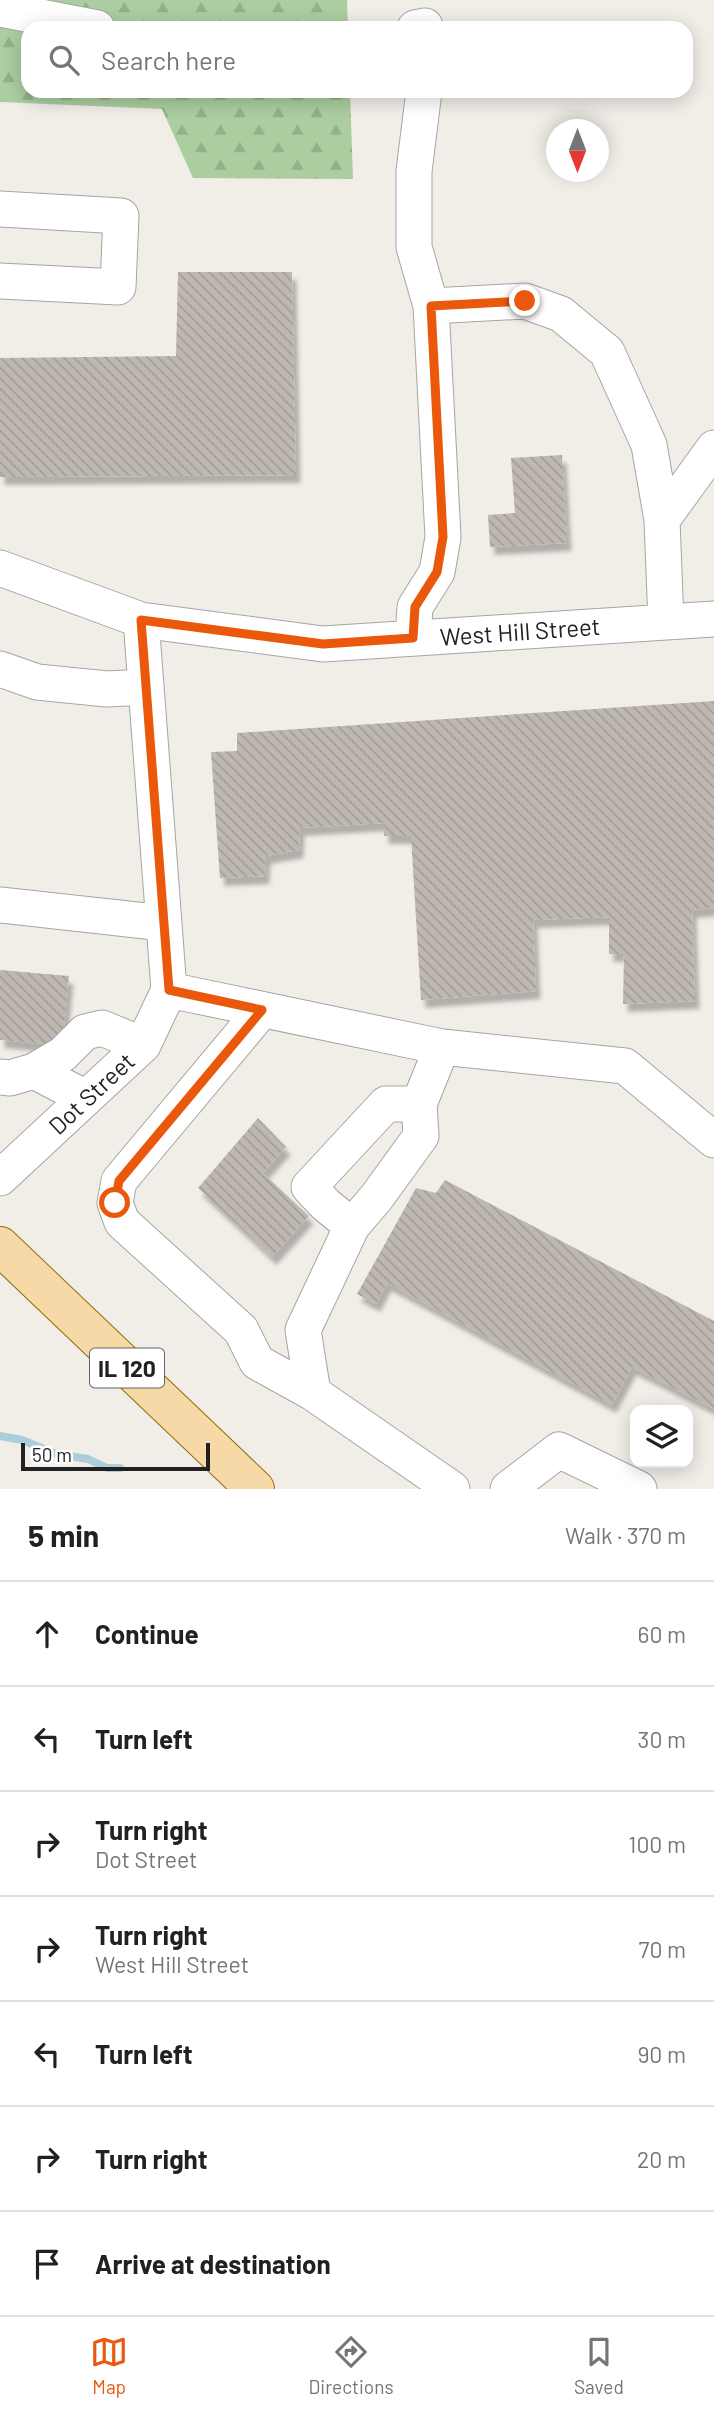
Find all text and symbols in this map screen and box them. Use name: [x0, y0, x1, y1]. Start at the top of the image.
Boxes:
search box: [21, 21, 693, 98]
icon: search: [45, 41, 83, 79]
text: Search here: [101, 44, 236, 75]
north arrow: [546, 119, 609, 182]
route end: [509, 285, 540, 316]
street label: West Hill Street: [439, 611, 601, 651]
street label: Dot Street: [42, 1046, 140, 1140]
route start: [99, 1187, 130, 1218]
road number: IL 120: [90, 1348, 164, 1387]
map controls: [630, 1405, 693, 1468]
button: layers: [630, 1405, 693, 1468]
scale bar: [21, 1440, 210, 1472]
text: 50 m: [32, 1443, 72, 1466]
text: 5 min: [28, 1517, 99, 1553]
text: Walk · 370 m: [565, 1521, 686, 1549]
icon: ahead: [28, 1615, 66, 1653]
text: Continue: [95, 1618, 199, 1649]
text: 60 m: [638, 1620, 686, 1648]
icon: left: [28, 1720, 66, 1758]
text: Turn left: [95, 1723, 193, 1754]
text: 30 m: [638, 1725, 686, 1753]
text: Turn right: [95, 1814, 208, 1845]
icon: right: [28, 1825, 66, 1863]
text: 100 m: [628, 1830, 686, 1858]
text: Dot Street: [95, 1845, 197, 1873]
text: Turn right: [95, 1919, 208, 1950]
icon: right: [28, 1930, 66, 1968]
text: 70 m: [639, 1935, 686, 1963]
text: West Hill Street: [95, 1950, 249, 1978]
icon: left: [28, 2035, 66, 2073]
text: Turn left: [95, 2038, 193, 2069]
text: 90 m: [637, 2040, 686, 2068]
icon: right: [28, 2140, 66, 2178]
text: Turn right: [95, 2143, 208, 2174]
text: 20 m: [637, 2145, 686, 2173]
icon: arrive: [28, 2245, 66, 2283]
text: Arrive at destination: [95, 2248, 331, 2279]
tab: Map: [90, 2333, 128, 2398]
tab: Directions: [309, 2333, 394, 2398]
tab: Saved: [574, 2333, 624, 2398]

